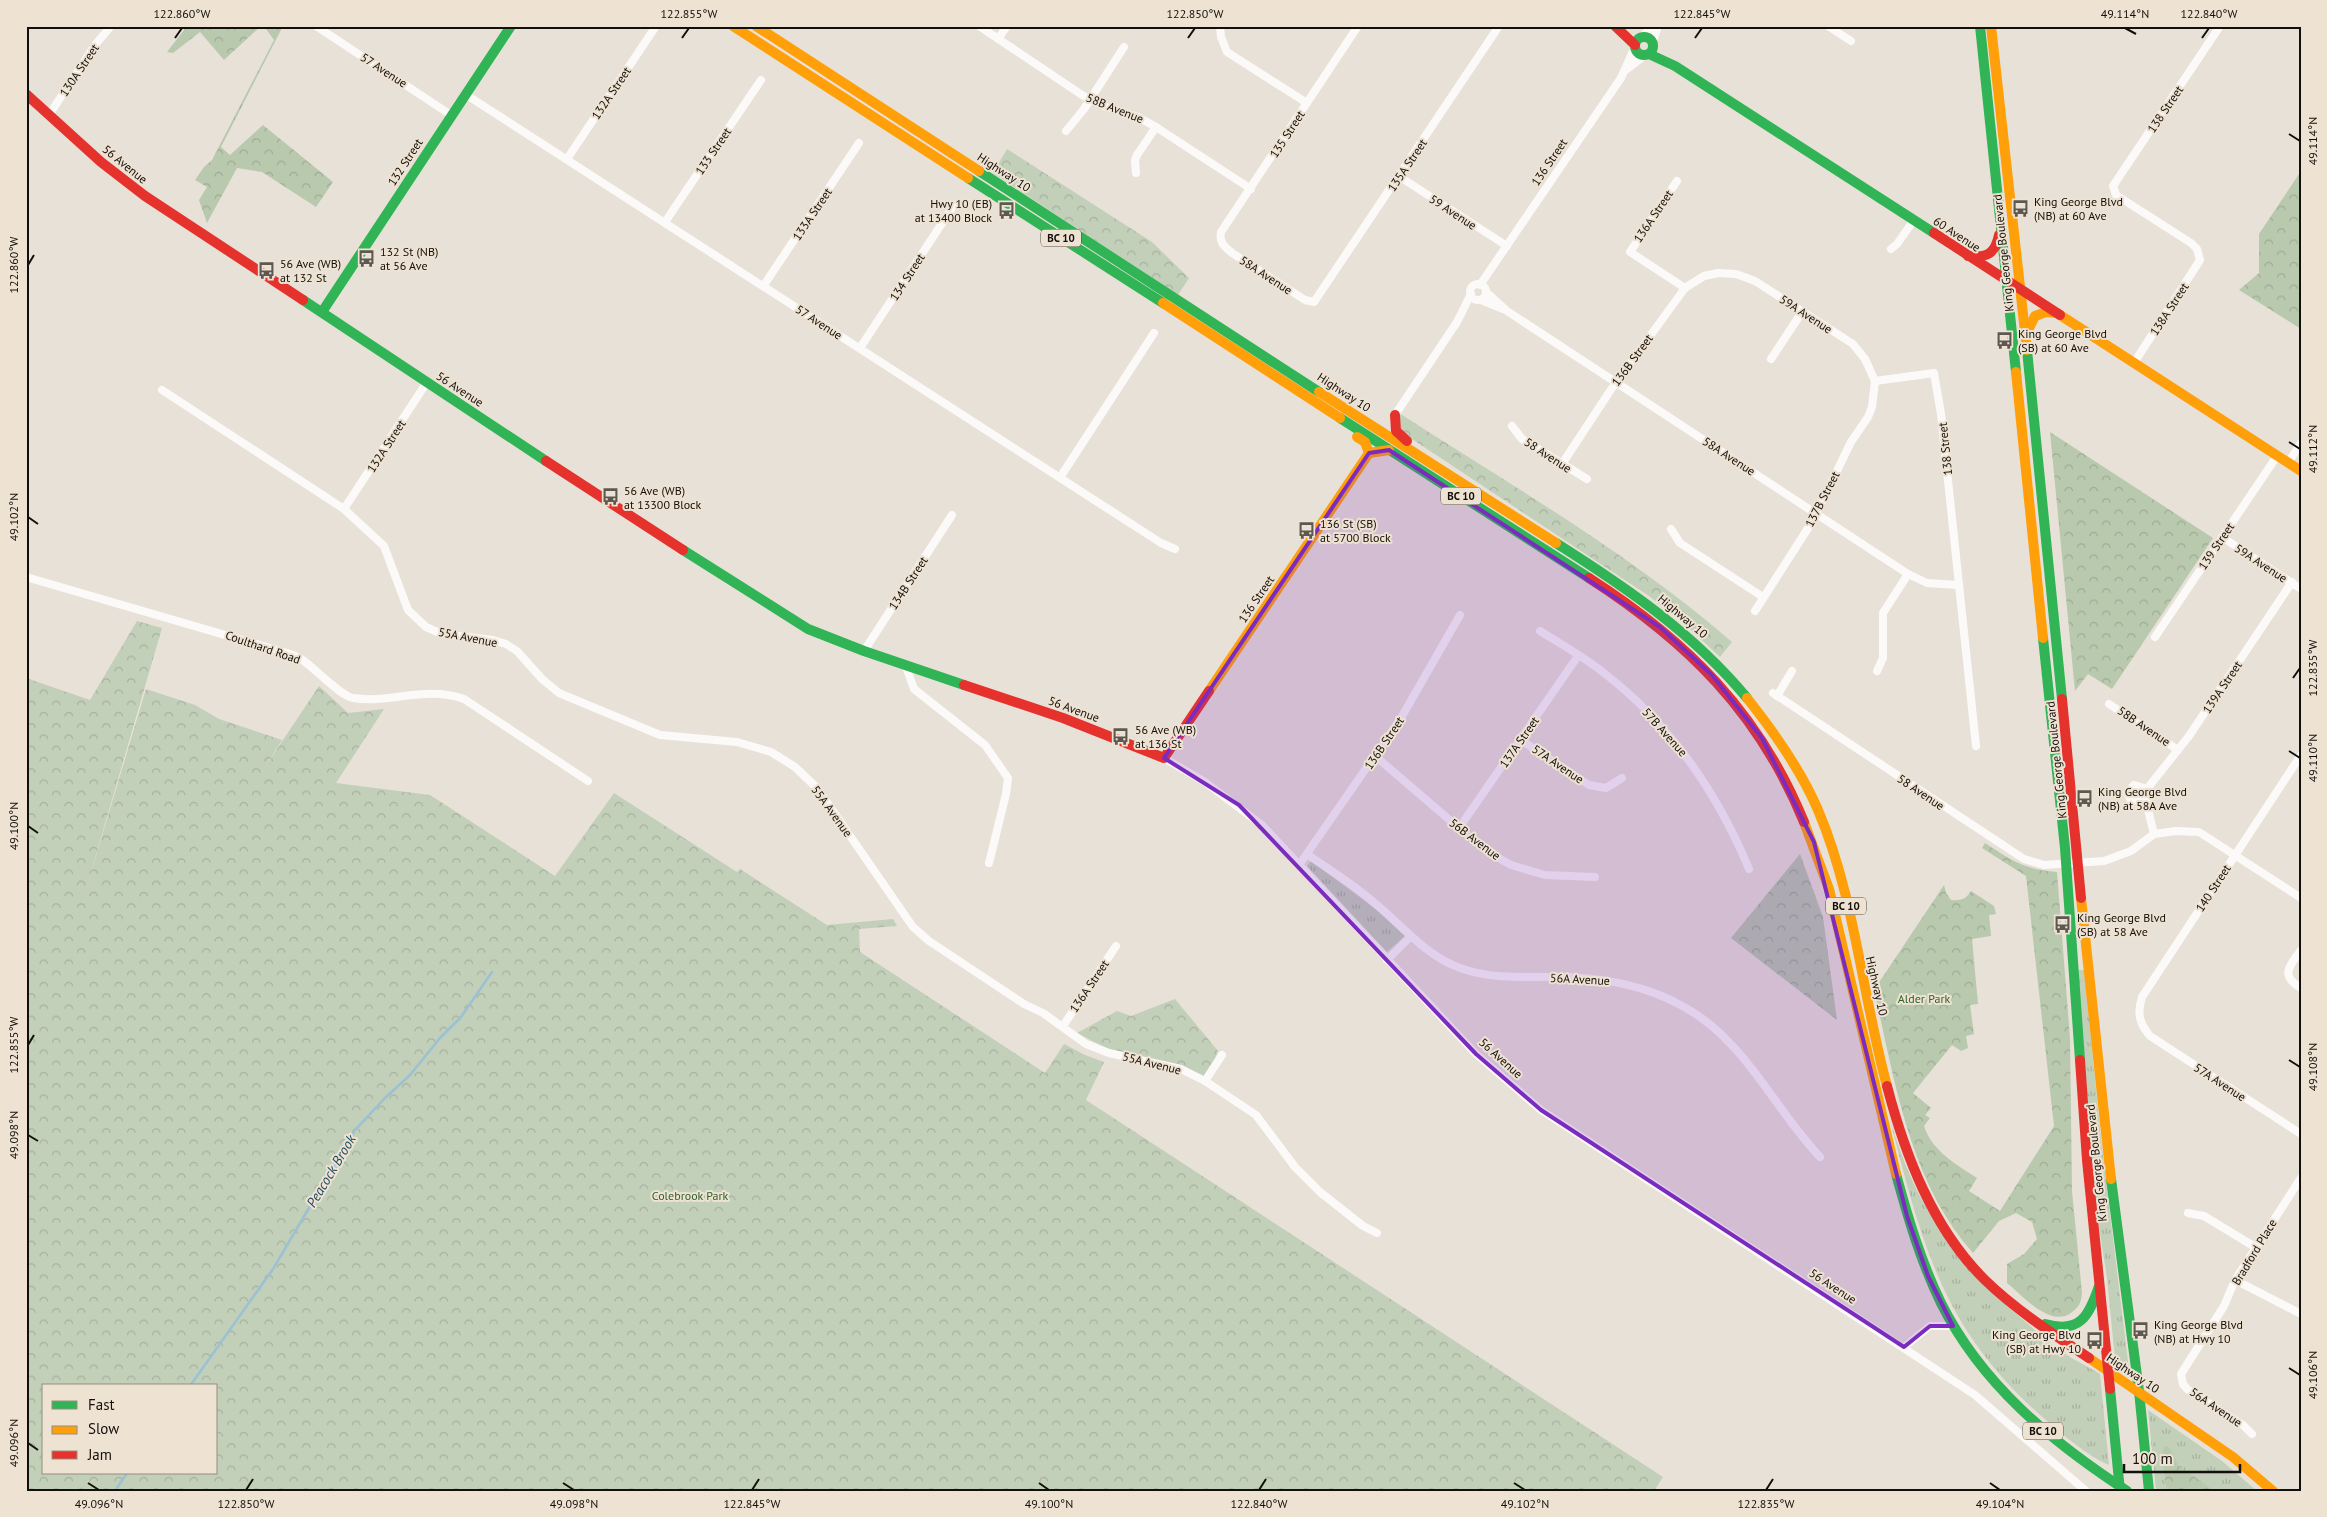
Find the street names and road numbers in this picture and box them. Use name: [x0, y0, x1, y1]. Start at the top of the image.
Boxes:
street label: 130A Street: [56, 41, 102, 99]
street label: 57 Avenue: [358, 49, 410, 91]
street label: 132A Street: [588, 64, 634, 122]
street label: 138 Street: [2144, 83, 2186, 135]
street label: 58B Avenue: [1084, 90, 1146, 126]
street label: 135 Street: [1266, 107, 1308, 161]
street label: 133 Street: [692, 125, 734, 177]
street label: 132 Street: [384, 135, 426, 189]
street label: 135A Street: [1384, 136, 1430, 194]
street label: 136 Street: [1528, 136, 1570, 188]
street label: 56 Avenue: [100, 141, 150, 187]
street label: Highway 10: [975, 149, 1034, 195]
street label: 133A Street: [789, 185, 835, 243]
street label: 136A Street: [1630, 187, 1676, 245]
street label: 59 Avenue: [1427, 191, 1479, 233]
street label: King George Boulevard: [1989, 194, 2017, 312]
street label: 60 Avenue: [1931, 213, 1983, 255]
road number: BC 10: [1041, 230, 1081, 247]
street label: 134 Street: [886, 250, 928, 304]
street label: 58A Avenue: [1237, 252, 1295, 298]
street label: 138A Street: [2146, 280, 2192, 338]
street label: 59A Avenue: [1777, 291, 1835, 337]
street label: 57 Avenue: [793, 301, 845, 343]
street label: 136B Street: [1608, 331, 1656, 389]
street label: 56 Avenue: [434, 368, 486, 410]
street label: Highway 10: [1315, 369, 1374, 415]
street label: 132A Street: [363, 417, 409, 475]
street label: 138 Street: [1935, 422, 1955, 476]
street label: 58A Avenue: [1700, 433, 1758, 479]
street label: 58 Avenue: [1522, 434, 1574, 476]
street label: 137B Street: [1802, 469, 1842, 529]
road number: BC 10: [1441, 488, 1481, 504]
street label: 139 Street: [2195, 520, 2237, 572]
street label: 59A Avenue: [2232, 540, 2290, 586]
street label: 134B Street: [885, 554, 931, 612]
street label: 136 Street: [1235, 573, 1277, 625]
street label: Highway 10: [1655, 591, 1711, 641]
street label: 55A Avenue: [437, 624, 499, 650]
street label: Coulthard Road: [223, 627, 303, 667]
street label: 139A Street: [2199, 658, 2245, 716]
street label: 56 Avenue: [1046, 693, 1102, 725]
street label: King George Boulevard: [2042, 701, 2070, 819]
street label: 58B Avenue: [2115, 703, 2173, 749]
street label: 57B Avenue: [1639, 705, 1691, 759]
street label: 137A Street: [1496, 713, 1542, 771]
street label: 136B Street: [1361, 714, 1407, 772]
street label: 57A Avenue: [1529, 741, 1587, 787]
street label: 58 Avenue: [1895, 771, 1947, 813]
street label: 55A Avenue: [808, 782, 856, 840]
street label: 56B Avenue: [1446, 815, 1504, 863]
street label: 140 Street: [2192, 861, 2234, 915]
road number: BC 10: [1826, 898, 1866, 914]
street label: Highway 10: [1863, 955, 1891, 1018]
street label: 136A Street: [1066, 957, 1112, 1015]
street label: 56A Avenue: [1550, 970, 1610, 988]
street label: 56 Avenue: [1476, 1035, 1526, 1081]
street label: 55A Avenue: [1121, 1048, 1183, 1078]
street label: 57A Avenue: [2191, 1060, 2249, 1104]
street label: King George Boulevard: [2082, 1104, 2110, 1222]
street label: Bradford Place: [2228, 1216, 2280, 1288]
street label: 56 Avenue: [1807, 1265, 1859, 1307]
street label: Highway 10: [2104, 1350, 2163, 1396]
street label: 56A Avenue: [2187, 1384, 2245, 1430]
road number: BC 10: [2023, 1422, 2063, 1440]

